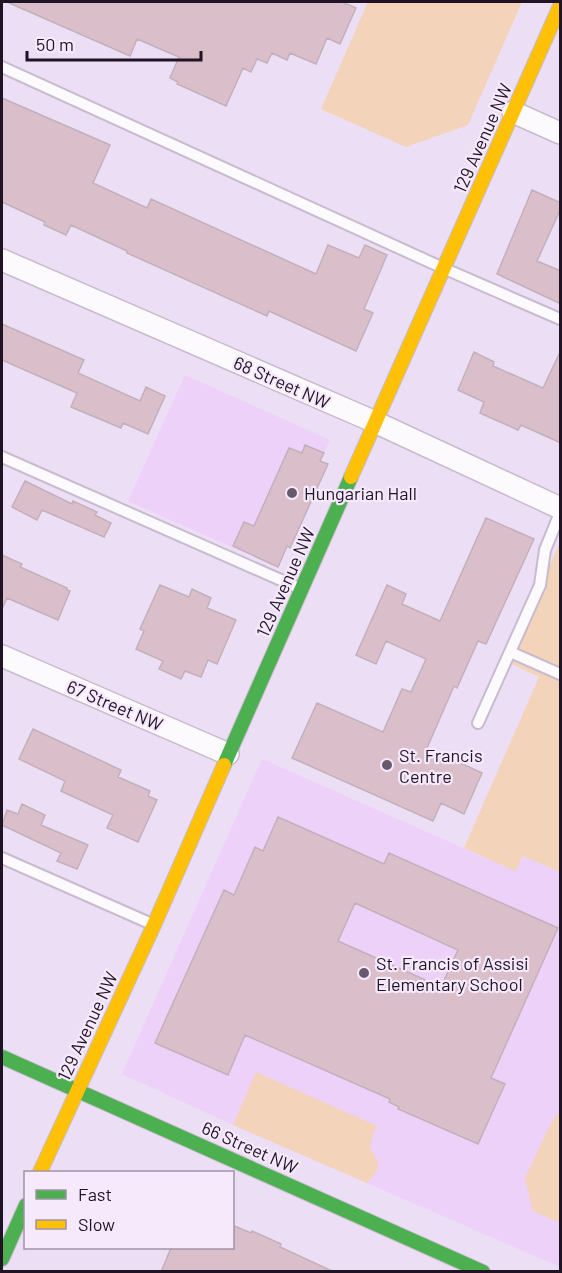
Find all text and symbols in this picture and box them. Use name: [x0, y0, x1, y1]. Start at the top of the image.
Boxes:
scale bar: [27, 24, 201, 62]
text: 50 m: [36, 33, 74, 55]
street label: 129 Avenue NW: [448, 80, 516, 196]
street label: 68 Street NW: [230, 351, 334, 413]
place label: Hungarian Hall: [304, 482, 417, 504]
marker: Hungarian Hall: [285, 486, 299, 500]
street label: 129 Avenue NW: [251, 524, 319, 640]
street label: 67 Street NW: [64, 675, 166, 735]
place label: St. Francis Centre: [399, 744, 483, 787]
marker: St. Francis Centre: [380, 758, 394, 772]
place label: St. Francis of Assisi Elementary School: [376, 952, 529, 995]
marker: St. Francis of Assisi Elementary School: [357, 966, 371, 980]
street label: 129 Avenue NW: [52, 968, 122, 1084]
street label: 66 Street NW: [199, 1116, 302, 1178]
legend: [24, 1171, 234, 1249]
text: Fast: [78, 1183, 112, 1205]
text: Slow: [78, 1213, 115, 1235]

